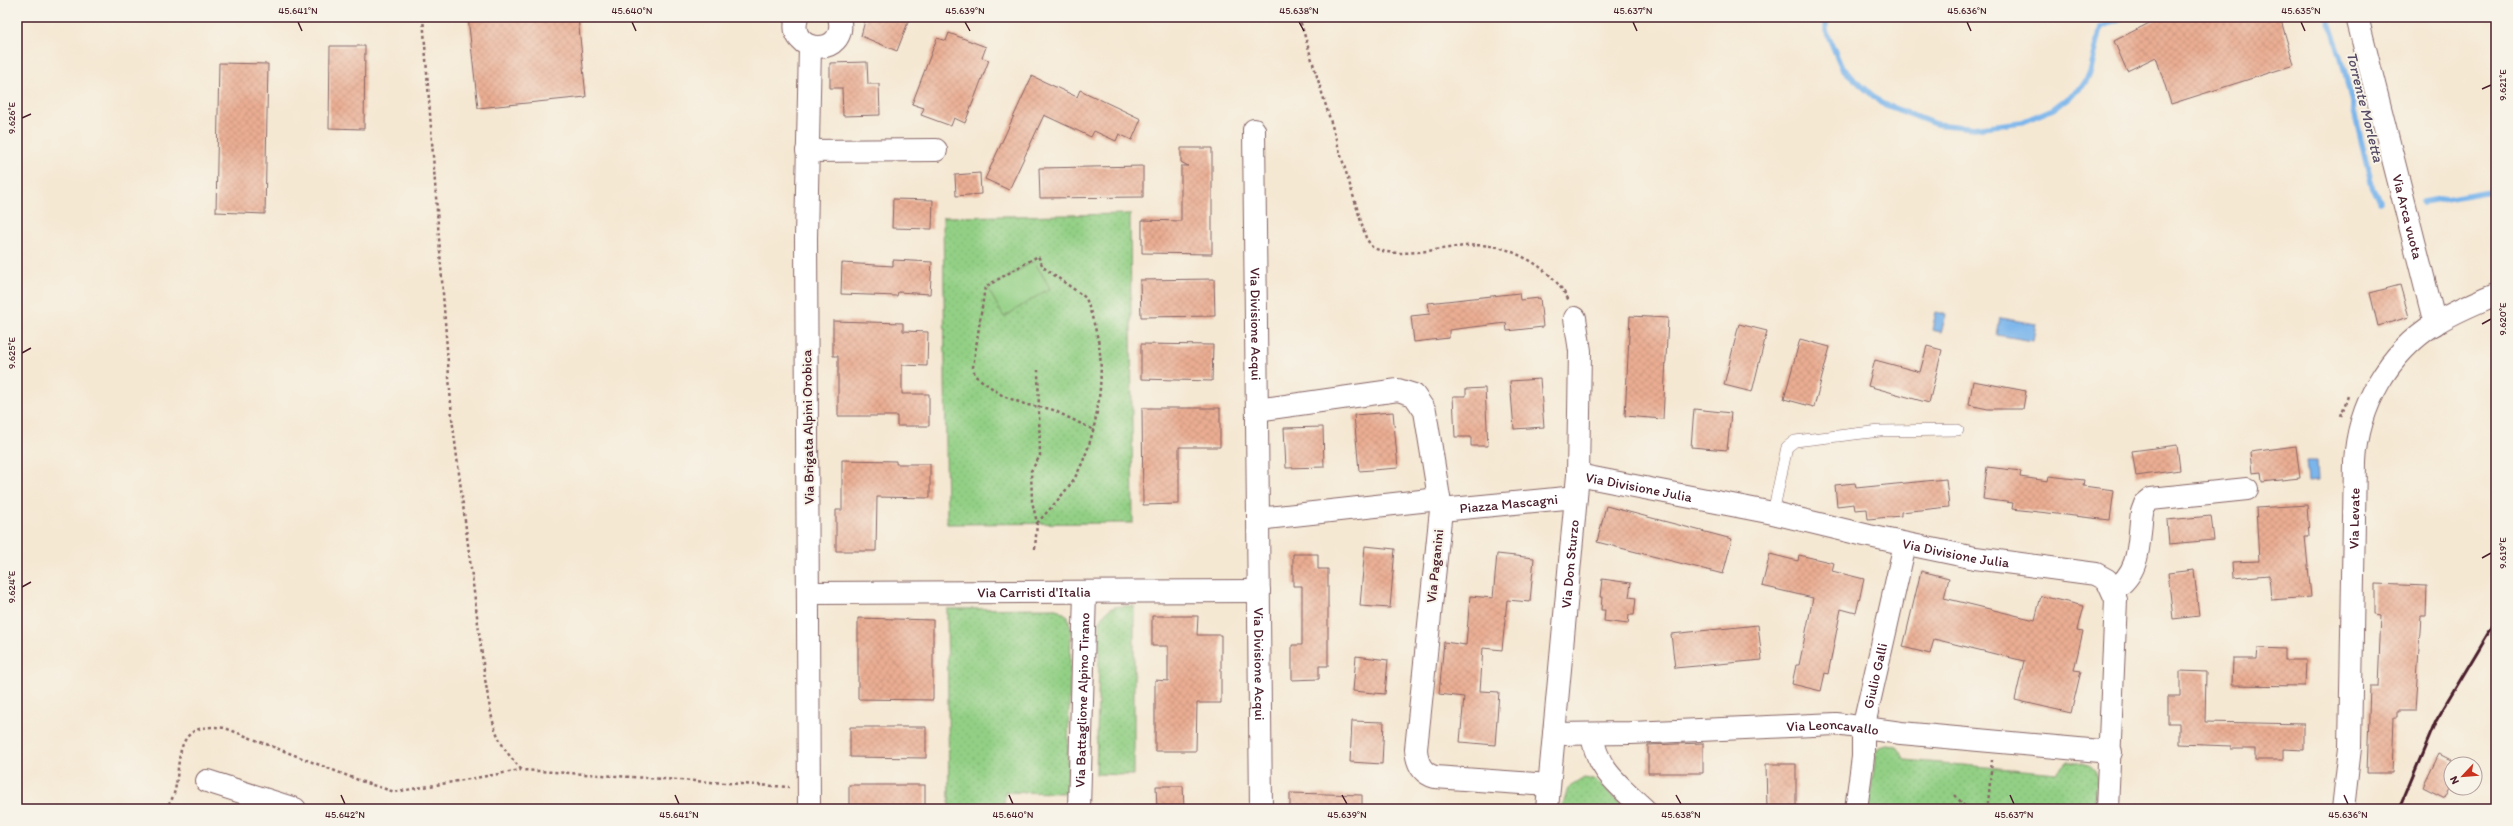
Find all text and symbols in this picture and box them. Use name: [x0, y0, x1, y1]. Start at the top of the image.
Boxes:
text: 45.641°N: [278, 4, 318, 17]
text: 45.640°N: [612, 4, 653, 17]
text: 45.639°N: [945, 4, 985, 17]
text: 45.638°N: [1279, 4, 1319, 17]
text: 45.637°N: [1613, 4, 1653, 17]
text: 45.636°N: [1947, 4, 1987, 17]
text: 45.635°N: [2281, 4, 2321, 17]
water label: Torrente Morletta: [2343, 50, 2387, 164]
text: 9.621°E: [2496, 69, 2509, 101]
text: 9.626°E: [5, 102, 18, 134]
street label: Via Arca vuota: [2389, 172, 2427, 262]
street label: Via Divisione Acqui: [1247, 267, 1265, 381]
text: 9.620°E: [2496, 302, 2509, 335]
text: 9.625°E: [5, 337, 18, 369]
street label: Via Brigata Alpini Orobica: [798, 349, 818, 505]
street label: Via Divisione Julia: [1584, 468, 1694, 506]
street label: Via Levate: [2345, 487, 2363, 549]
street label: Piazza Mascagni: [1459, 490, 1559, 517]
street label: Via Don Sturzo: [1557, 519, 1582, 609]
street label: Via Paganini: [1423, 528, 1447, 604]
street label: Via Divisione Julia: [1901, 535, 2011, 571]
text: 9.619°E: [2496, 537, 2509, 569]
text: 9.624°E: [5, 570, 18, 603]
street label: Via Carristi d'Italia: [977, 583, 1091, 601]
street label: Via Divisione Acqui: [1250, 607, 1269, 721]
street label: Via Battaglione Alpino Tirano: [1071, 612, 1093, 788]
street label: Giulio Galli: [1859, 641, 1891, 710]
street label: Via Leoncavallo: [1786, 715, 1880, 738]
north arrow: [2443, 756, 2483, 796]
text: N: [2447, 774, 2462, 786]
text: 45.642°N: [325, 808, 365, 821]
text: 45.641°N: [659, 808, 699, 821]
text: 45.640°N: [993, 808, 1034, 821]
text: 45.639°N: [1327, 808, 1367, 821]
text: 45.638°N: [1661, 808, 1701, 821]
text: 45.637°N: [1994, 808, 2034, 821]
text: 45.636°N: [2328, 808, 2368, 821]

